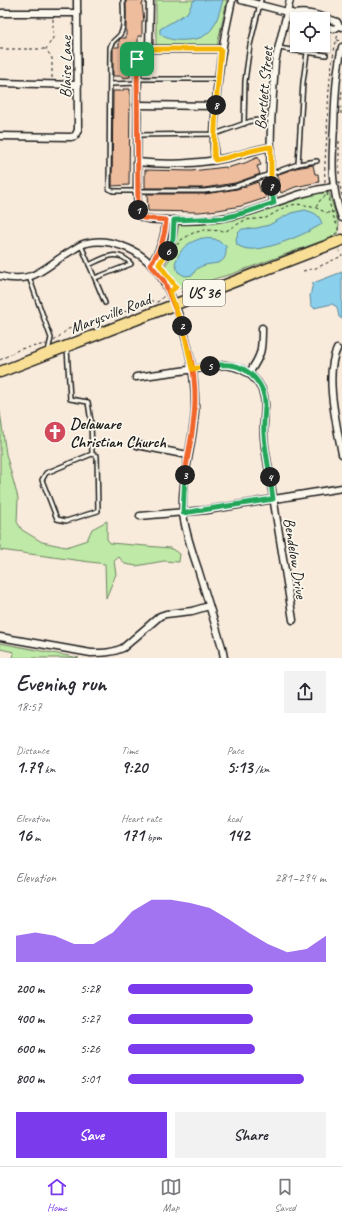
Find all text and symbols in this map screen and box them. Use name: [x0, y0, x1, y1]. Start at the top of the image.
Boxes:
map controls: [290, 12, 330, 52]
button: locate: [290, 12, 330, 52]
street label: Blaise Lane: [56, 34, 76, 98]
pin: [120, 42, 154, 76]
street label: Bartlett Street: [250, 44, 278, 130]
icon: arrive: [126, 48, 148, 70]
pin: 8: [206, 95, 226, 115]
text: 8: [214, 98, 218, 112]
pin: 7: [261, 176, 281, 196]
text: 7: [269, 179, 273, 193]
pin: 1: [128, 200, 148, 220]
text: 1: [136, 203, 140, 217]
pin: 6: [158, 241, 178, 261]
text: 6: [165, 244, 171, 258]
road number: US 36: [183, 280, 225, 306]
street label: Marysville Road: [67, 288, 156, 338]
pin: 2: [172, 316, 192, 336]
text: 2: [180, 319, 184, 333]
pin: 5: [200, 356, 220, 376]
text: 5: [208, 359, 212, 373]
place label: Delaware Christian Church: [70, 414, 167, 452]
church icon: Delaware Christian Church: [42, 419, 68, 445]
pin: 3: [175, 465, 195, 485]
pin: 4: [260, 467, 280, 487]
text: 3: [183, 468, 187, 482]
text: 4: [268, 470, 272, 484]
street label: Bendelow Drive: [279, 516, 312, 602]
text: Evening run: [16, 670, 106, 698]
button: share: [284, 671, 326, 713]
text: 18:57: [16, 699, 42, 715]
text: Distance: [16, 743, 49, 757]
text: Time: [121, 743, 138, 757]
text: Pace: [227, 743, 244, 757]
text: 1.79: [16, 757, 42, 778]
text: 9:20: [121, 757, 147, 778]
text: 5:13: [227, 757, 253, 778]
text: km: [42, 762, 55, 776]
text: /km: [253, 762, 270, 776]
text: Elevation: [16, 811, 50, 825]
text: Heart rate: [121, 811, 161, 825]
text: kcal: [227, 811, 241, 825]
text: 16: [16, 825, 32, 846]
text: 171: [121, 825, 144, 846]
text: 142: [227, 825, 250, 846]
text: m: [32, 830, 41, 844]
text: bpm: [144, 830, 162, 844]
text: Elevation: [16, 870, 56, 886]
text: 281–294 m: [275, 870, 326, 886]
text: 200 m: [16, 981, 44, 997]
text: 5:28: [80, 981, 100, 997]
text: 400 m: [16, 1011, 44, 1027]
text: 5:27: [80, 1011, 100, 1027]
text: 600 m: [16, 1041, 44, 1057]
text: 5:26: [80, 1041, 100, 1057]
text: 800 m: [16, 1071, 44, 1087]
text: 5:01: [80, 1071, 100, 1087]
button: Save: [16, 1112, 167, 1158]
button: Share: [175, 1112, 326, 1158]
tab: Home: [46, 1176, 68, 1214]
tab: Map: [160, 1176, 182, 1214]
tab: Saved: [274, 1176, 296, 1214]

